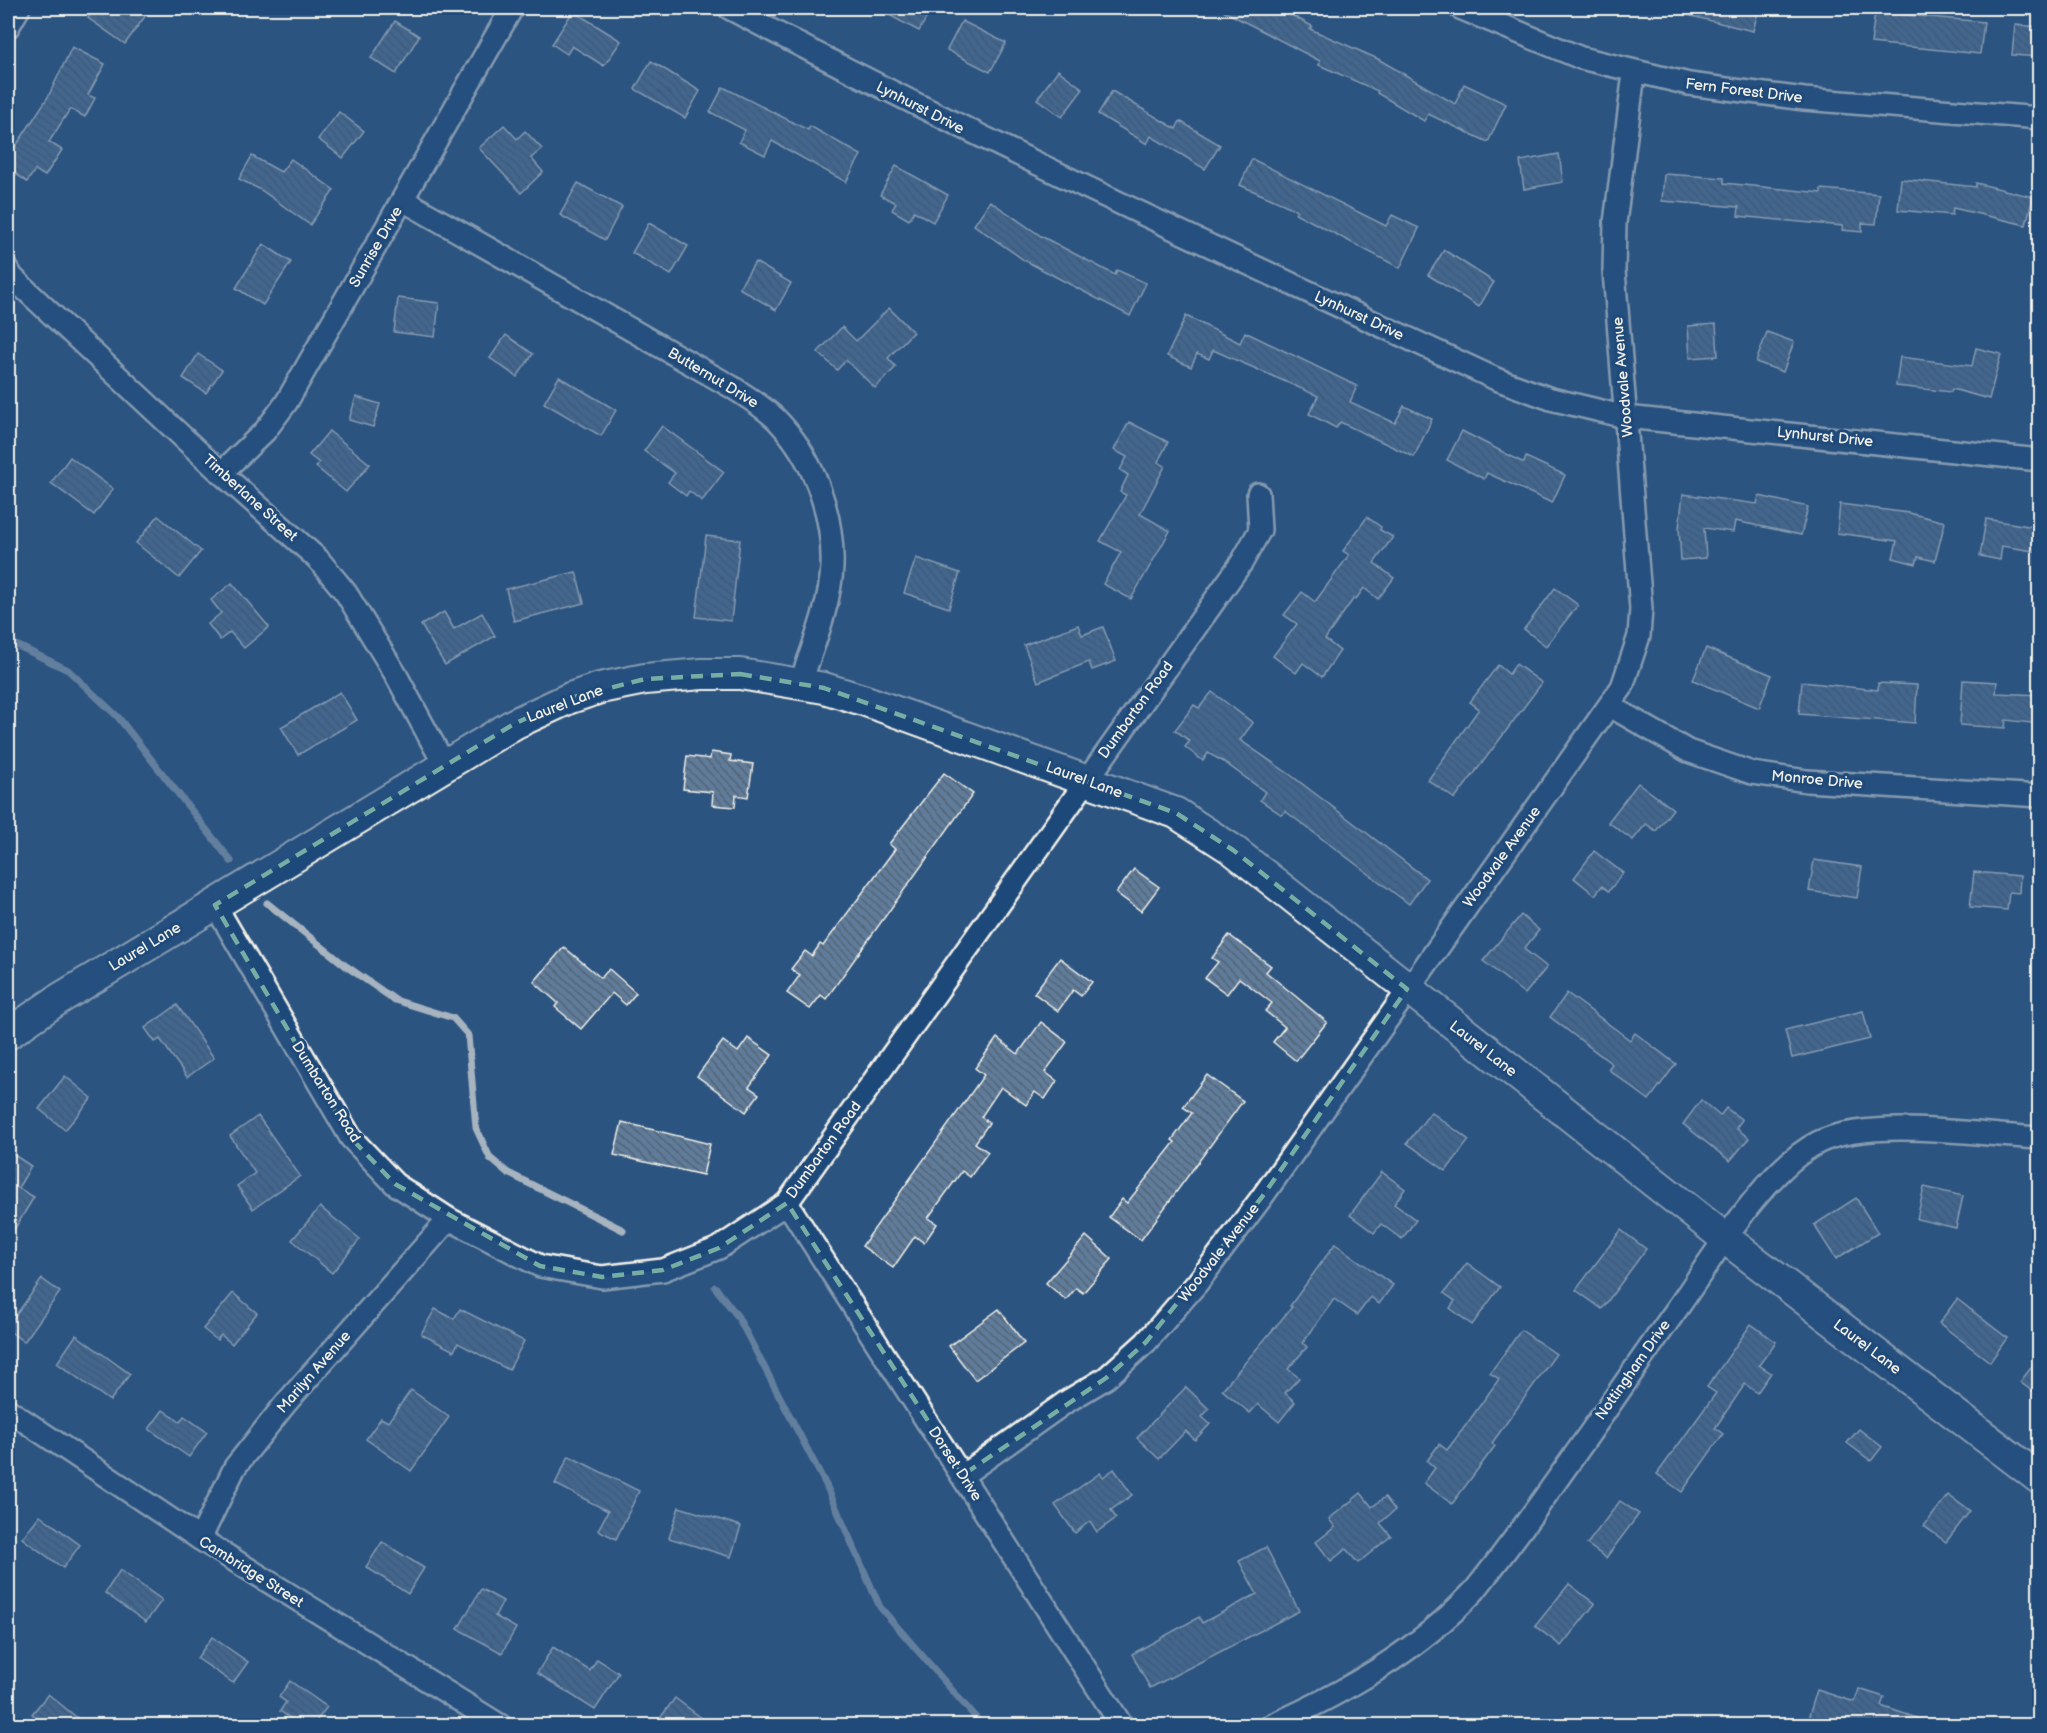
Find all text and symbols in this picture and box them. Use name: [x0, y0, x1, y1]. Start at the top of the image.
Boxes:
street label: Fern Forest Drive: [1684, 74, 1804, 108]
street label: Lynhurst Drive: [873, 78, 967, 138]
street label: Sunrise Drive: [345, 203, 407, 291]
street label: Lynhurst Drive: [1311, 287, 1407, 345]
street label: Woodvale Avenue: [1608, 316, 1638, 438]
street label: Butternut Drive: [664, 343, 762, 413]
street label: Lynhurst Drive: [1776, 423, 1874, 452]
street label: Timberlane Street: [199, 450, 302, 546]
street label: Dumbarton Road: [1094, 658, 1178, 762]
street label: Laurel Lane: [524, 681, 606, 727]
street label: Laurel Lane: [1043, 757, 1125, 803]
street label: Monroe Drive: [1770, 767, 1864, 793]
street label: Woodvale Avenue: [1459, 803, 1545, 911]
street label: Laurel Lane: [106, 918, 184, 976]
street label: Laurel Lane: [1445, 1017, 1521, 1081]
street label: Dumbarton Road: [287, 1038, 365, 1146]
street label: Dumbarton Road: [782, 1098, 866, 1202]
street label: Woodvale Avenue: [1174, 1200, 1264, 1306]
street label: Laurel Lane: [1829, 1315, 1905, 1379]
street label: Nottingham Drive: [1591, 1316, 1675, 1424]
street label: Marilyn Avenue: [273, 1327, 355, 1417]
street label: Dorset Drive: [924, 1423, 986, 1505]
street label: Cambridge Street: [195, 1532, 307, 1612]

